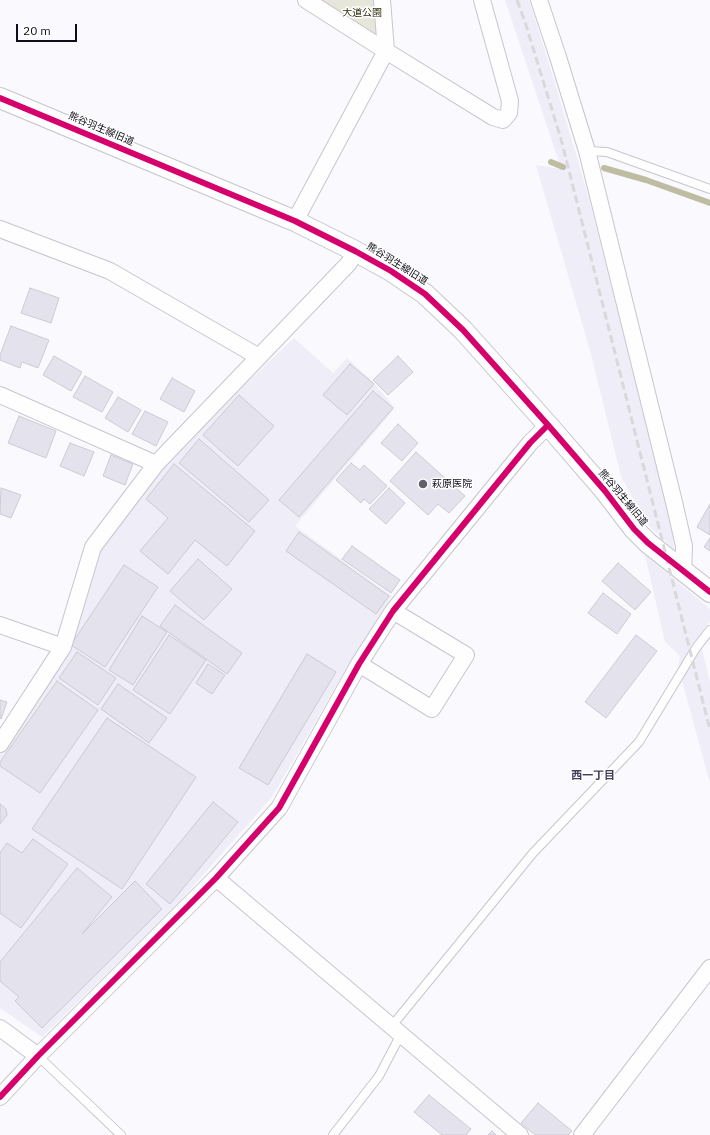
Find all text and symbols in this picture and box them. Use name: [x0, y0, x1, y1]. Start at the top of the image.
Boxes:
park label: 大道公園: [342, 7, 382, 19]
scale bar: [18, 16, 79, 42]
text: 20 m: [23, 23, 51, 38]
street label: 熊谷羽生線旧道: [66, 110, 136, 148]
street label: 熊谷羽生線旧道: [364, 240, 430, 288]
street label: 熊谷羽生線旧道: [596, 467, 650, 529]
marker: 萩原医院: [417, 478, 429, 490]
place label: 萩原医院: [432, 478, 472, 490]
district label: 西一丁目: [571, 769, 615, 783]

